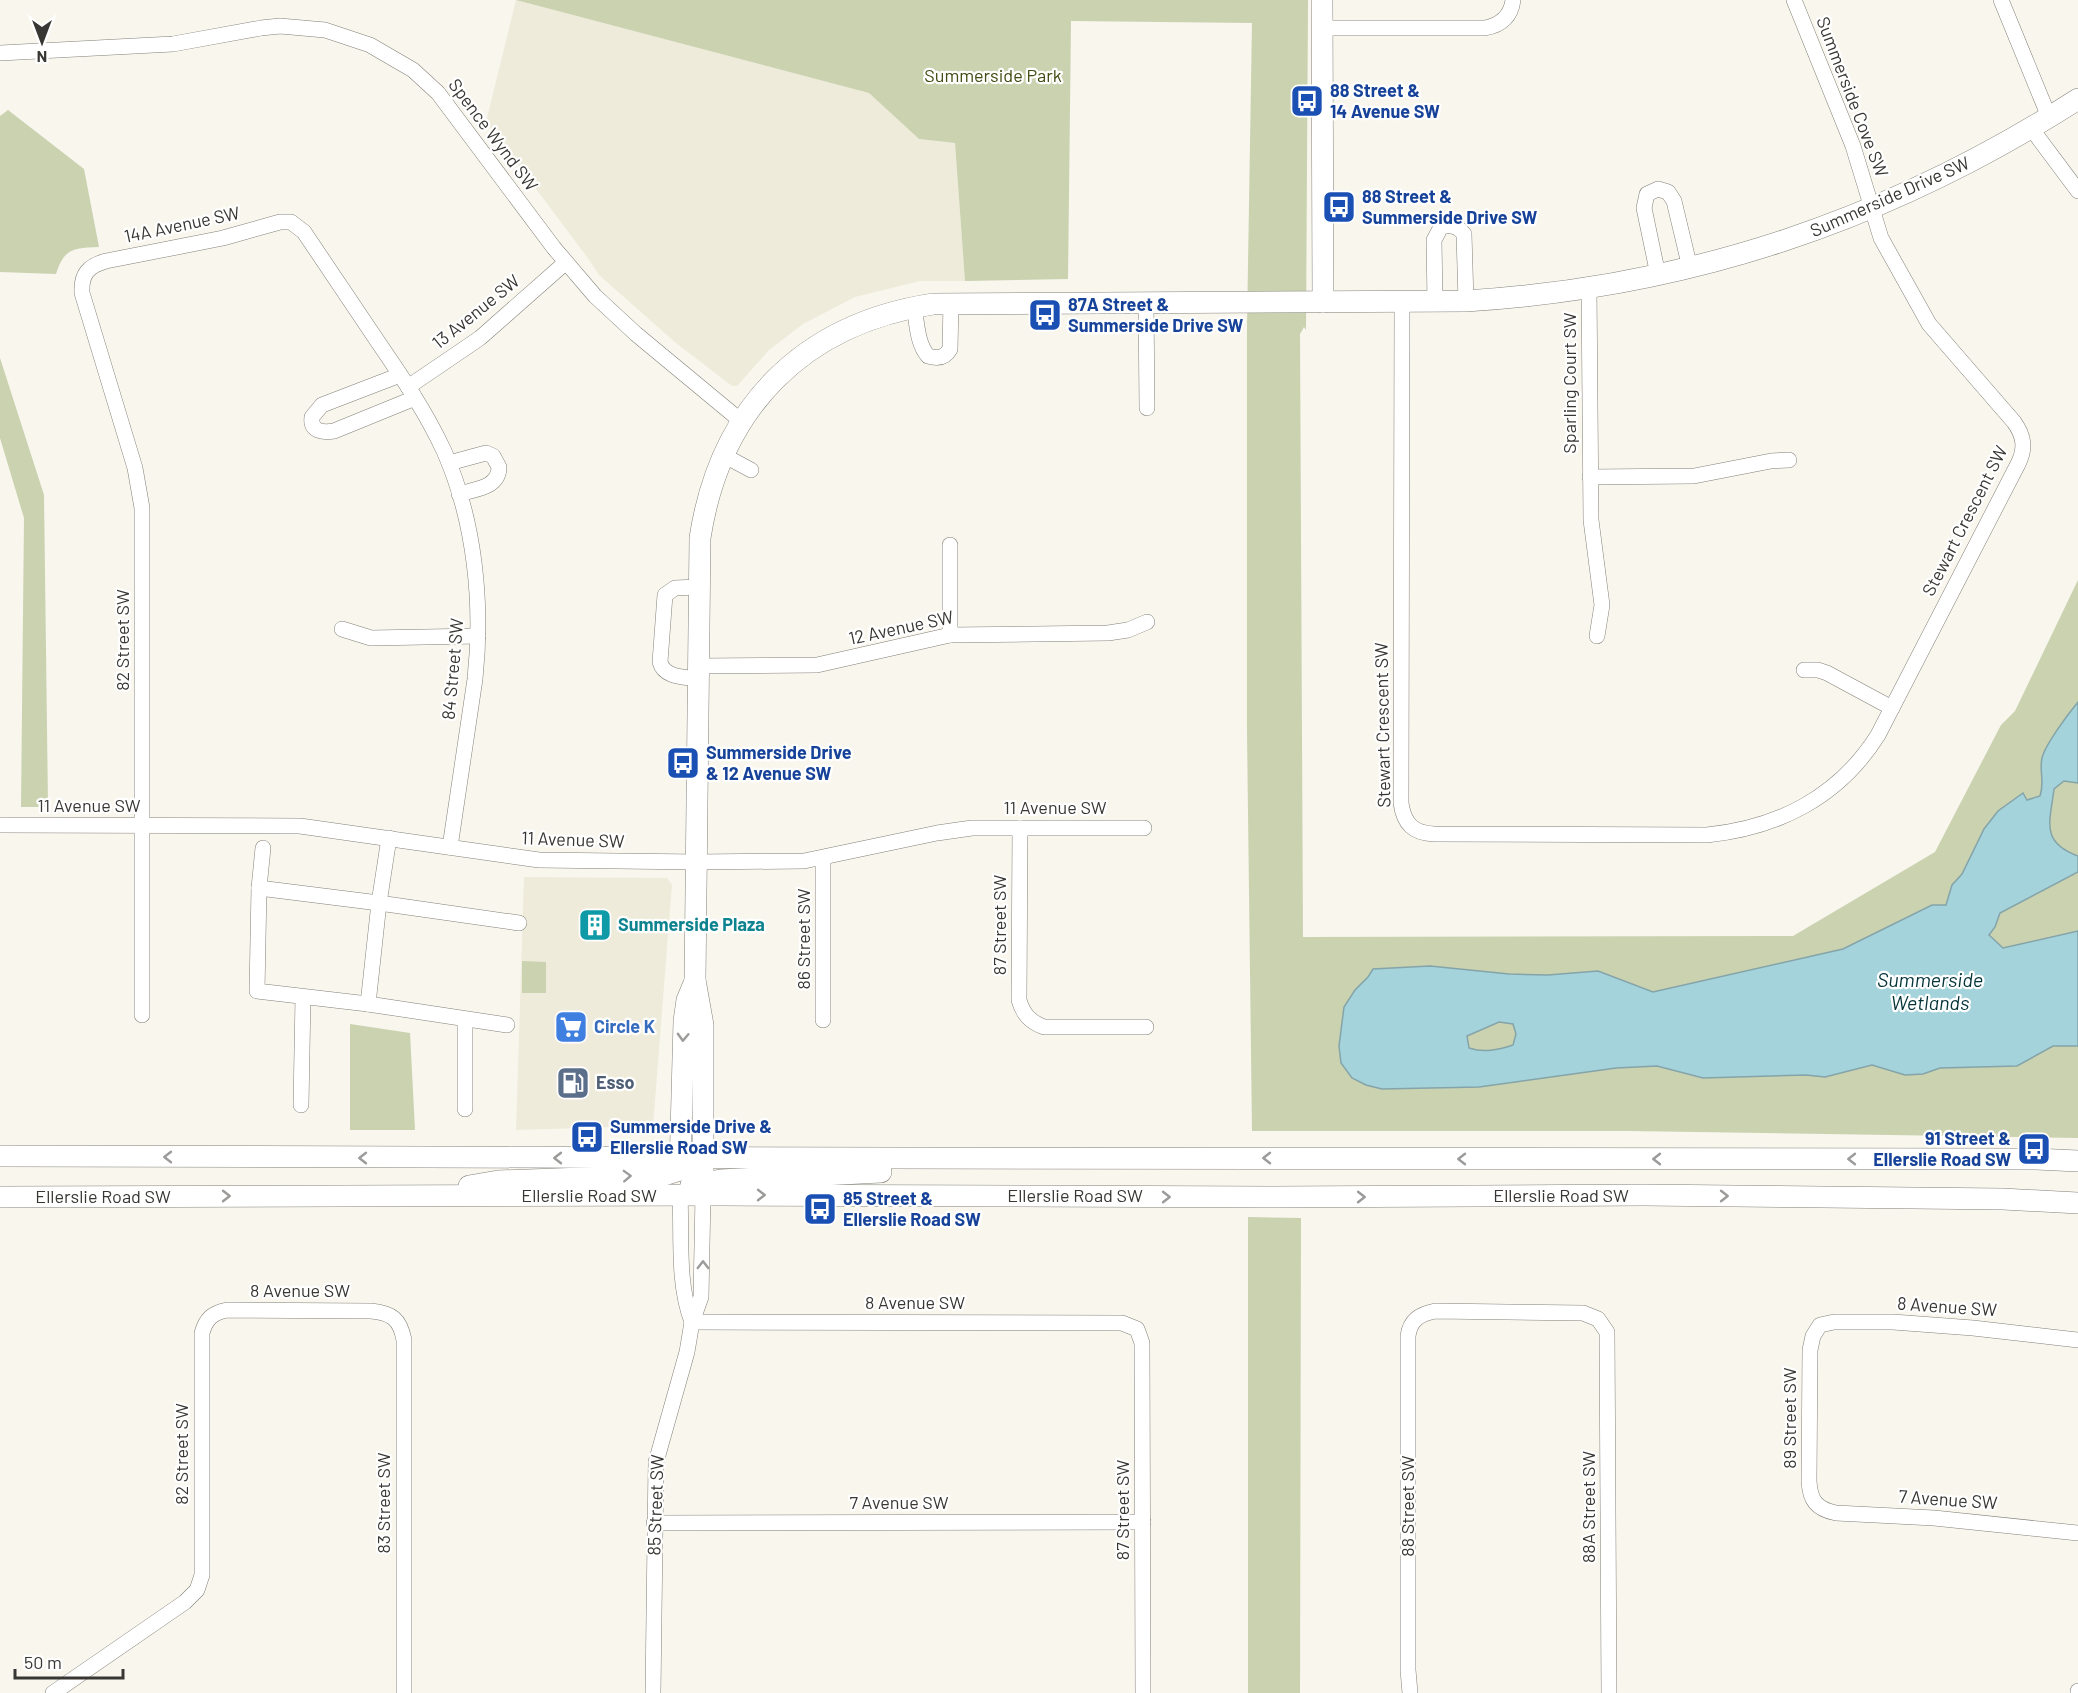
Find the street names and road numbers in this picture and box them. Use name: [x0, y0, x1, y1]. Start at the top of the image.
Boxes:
street label: Summerside Cove SW: [1812, 13, 1894, 180]
street label: Spence Wynd SW: [444, 74, 543, 195]
street label: Summerside Drive SW: [1807, 151, 1973, 241]
street label: 14A Avenue SW: [122, 201, 242, 247]
street label: 13 Avenue SW: [427, 269, 524, 353]
street label: Sparling Court SW: [1558, 312, 1580, 454]
street label: Stewart Crescent SW: [1917, 442, 2012, 599]
street label: 82 Street SW: [111, 589, 133, 691]
street label: 12 Avenue SW: [846, 605, 955, 649]
street label: 84 Street SW: [437, 617, 467, 721]
street label: Stewart Crescent SW: [1370, 642, 1394, 808]
street label: 11 Avenue SW: [37, 794, 141, 816]
street label: 11 Avenue SW: [1003, 796, 1107, 818]
street label: 11 Avenue SW: [521, 826, 625, 852]
street label: 87 Street SW: [988, 875, 1010, 975]
street label: 86 Street SW: [792, 888, 814, 990]
street label: Ellerslie Road SW: [521, 1184, 657, 1206]
street label: Ellerslie Road SW: [1007, 1184, 1143, 1206]
street label: Ellerslie Road SW: [1493, 1184, 1629, 1206]
street label: Ellerslie Road SW: [35, 1185, 171, 1207]
street label: 8 Avenue SW: [250, 1279, 350, 1301]
street label: 8 Avenue SW: [865, 1291, 965, 1313]
street label: 8 Avenue SW: [1896, 1292, 1998, 1320]
street label: 89 Street SW: [1778, 1367, 1800, 1469]
street label: 82 Street SW: [170, 1403, 192, 1505]
street label: 88A Street SW: [1577, 1451, 1599, 1563]
street label: 83 Street SW: [372, 1452, 394, 1554]
street label: 85 Street SW: [642, 1454, 668, 1556]
street label: 88 Street SW: [1396, 1455, 1418, 1557]
street label: 87 Street SW: [1111, 1460, 1133, 1560]
street label: 7 Avenue SW: [1898, 1485, 1998, 1513]
street label: 7 Avenue SW: [849, 1491, 949, 1513]

